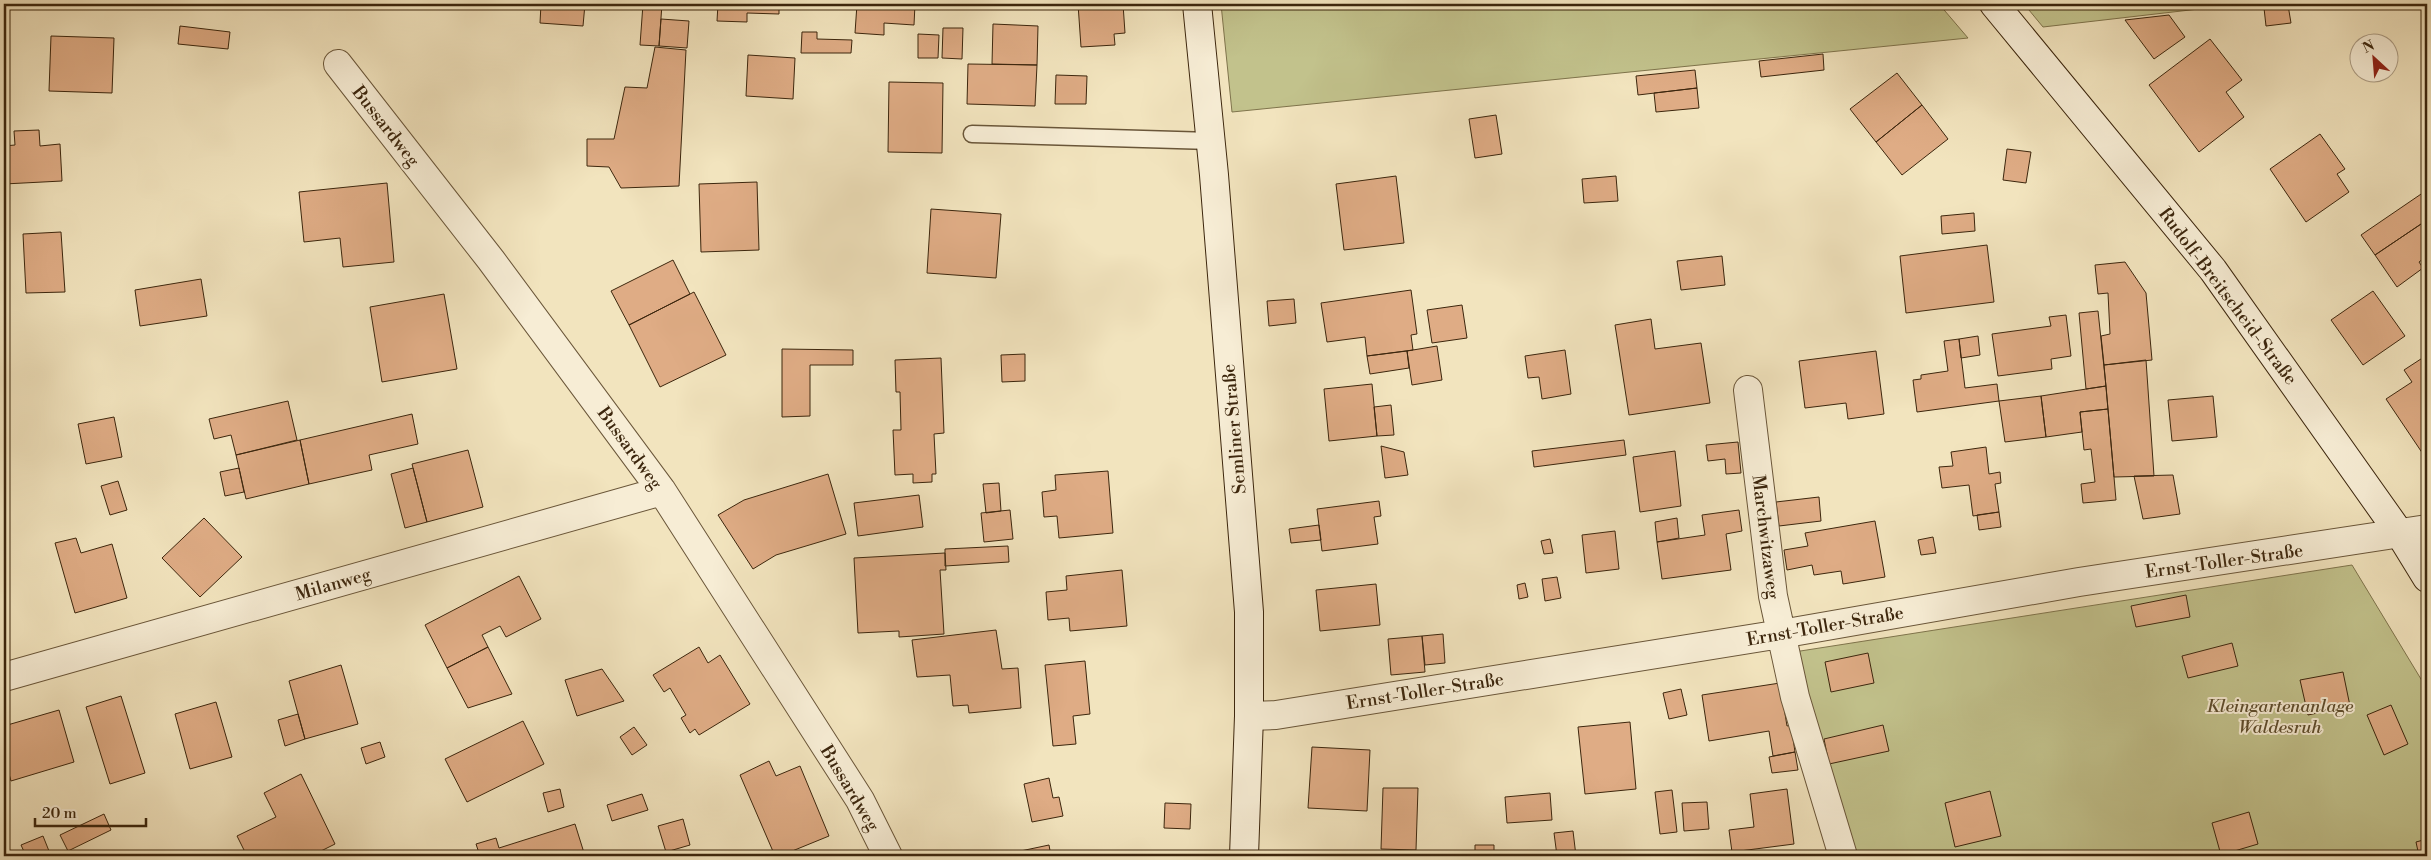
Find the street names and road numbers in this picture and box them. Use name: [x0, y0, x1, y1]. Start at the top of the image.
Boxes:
street label: Bussardweg: [346, 80, 425, 172]
street label: Rudolf-Breitscheid-Straße: [2153, 203, 2302, 390]
street label: Semliner Straße: [1217, 363, 1252, 495]
street label: Bussardweg: [591, 402, 668, 495]
street label: Marchwitzaweg: [1746, 474, 1785, 601]
street label: Ernst-Toller-Straße: [2144, 539, 2304, 584]
street label: Milanweg: [293, 563, 374, 606]
street label: Ernst-Toller-Straße: [1745, 601, 1905, 652]
street label: Ernst-Toller-Straße: [1345, 668, 1505, 715]
street label: Bussardweg: [814, 740, 885, 836]

